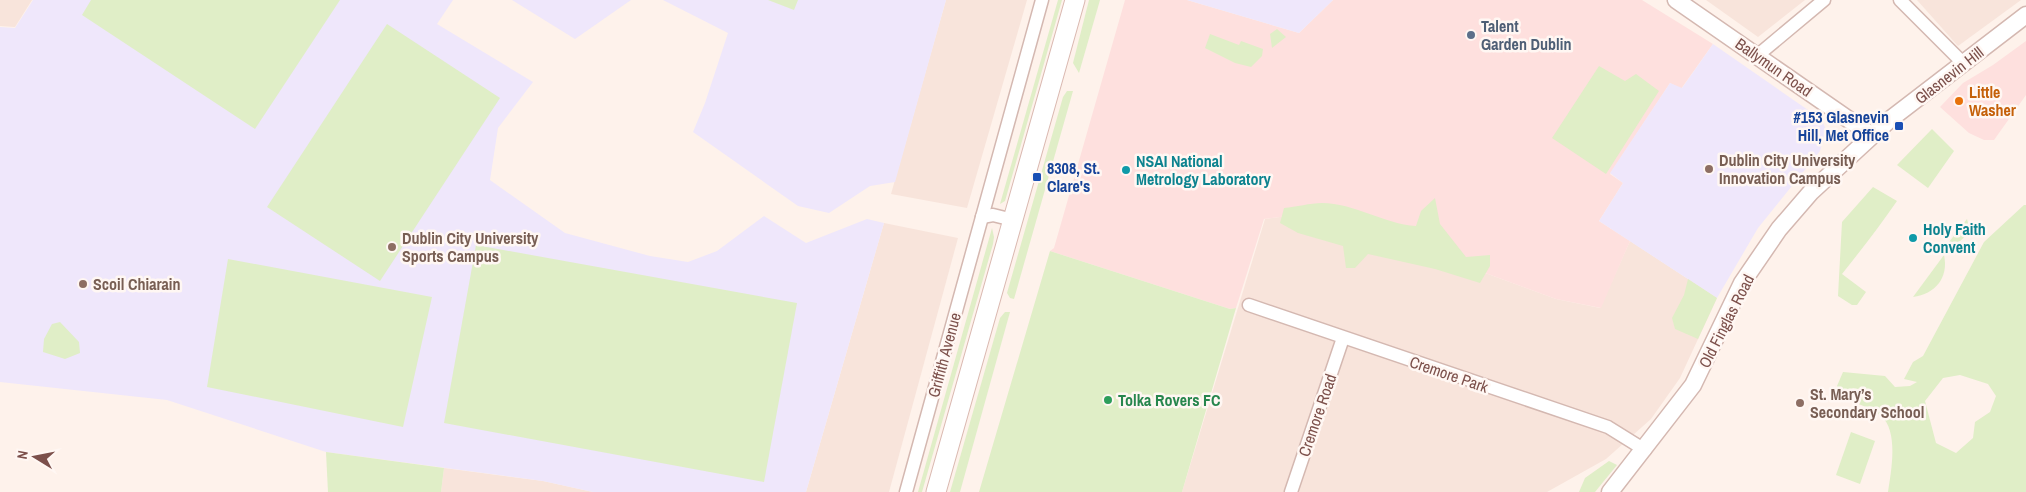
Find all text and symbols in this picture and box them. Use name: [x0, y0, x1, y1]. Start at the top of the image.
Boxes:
place label: Talent Garden Dublin: [1481, 15, 1571, 55]
marker: Talent Garden Dublin: [1465, 29, 1477, 41]
street label: Ballymun Road: [1731, 32, 1817, 102]
street label: Glasnevin Hill: [1910, 41, 1988, 109]
place label: Little Washer: [1969, 81, 2017, 121]
marker: Little Washer: [1953, 95, 1965, 107]
place label: #153 Glasnevin Hill, Met Office: [1793, 106, 1889, 146]
marker: #153 Glasnevin Hill, Met Office: [1893, 120, 1905, 132]
place label: Dublin City University Innovation Campus: [1719, 149, 1856, 189]
place label: NSAI National Metrology Laboratory: [1136, 150, 1272, 190]
place label: 8308, St. Clare's: [1047, 157, 1100, 197]
marker: Dublin City University Innovation Campus: [1703, 163, 1715, 175]
marker: NSAI National Metrology Laboratory: [1120, 164, 1132, 176]
marker: 8308, St. Clare's: [1031, 171, 1043, 183]
place label: Holy Faith Convent: [1923, 218, 1986, 258]
place label: Dublin City University Sports Campus: [402, 227, 539, 267]
marker: Holy Faith Convent: [1907, 232, 1919, 244]
marker: Dublin City University Sports Campus: [386, 241, 398, 253]
street label: Old Finglas Road: [1693, 271, 1759, 371]
place label: Scoil Chiarain: [93, 273, 181, 295]
marker: Scoil Chiarain: [77, 278, 89, 290]
street label: Griffith Avenue: [922, 310, 966, 400]
street label: Cremore Park: [1407, 350, 1492, 398]
street label: Cremore Road: [1293, 371, 1341, 459]
place label: St. Mary’s Secondary School: [1810, 383, 1924, 423]
place label: Tolka Rovers FC: [1118, 389, 1221, 411]
marker: Tolka Rovers FC: [1102, 394, 1114, 406]
marker: St. Mary’s Secondary School: [1794, 397, 1806, 409]
north arrow: [10, 432, 60, 482]
text: N: [13, 449, 32, 460]

